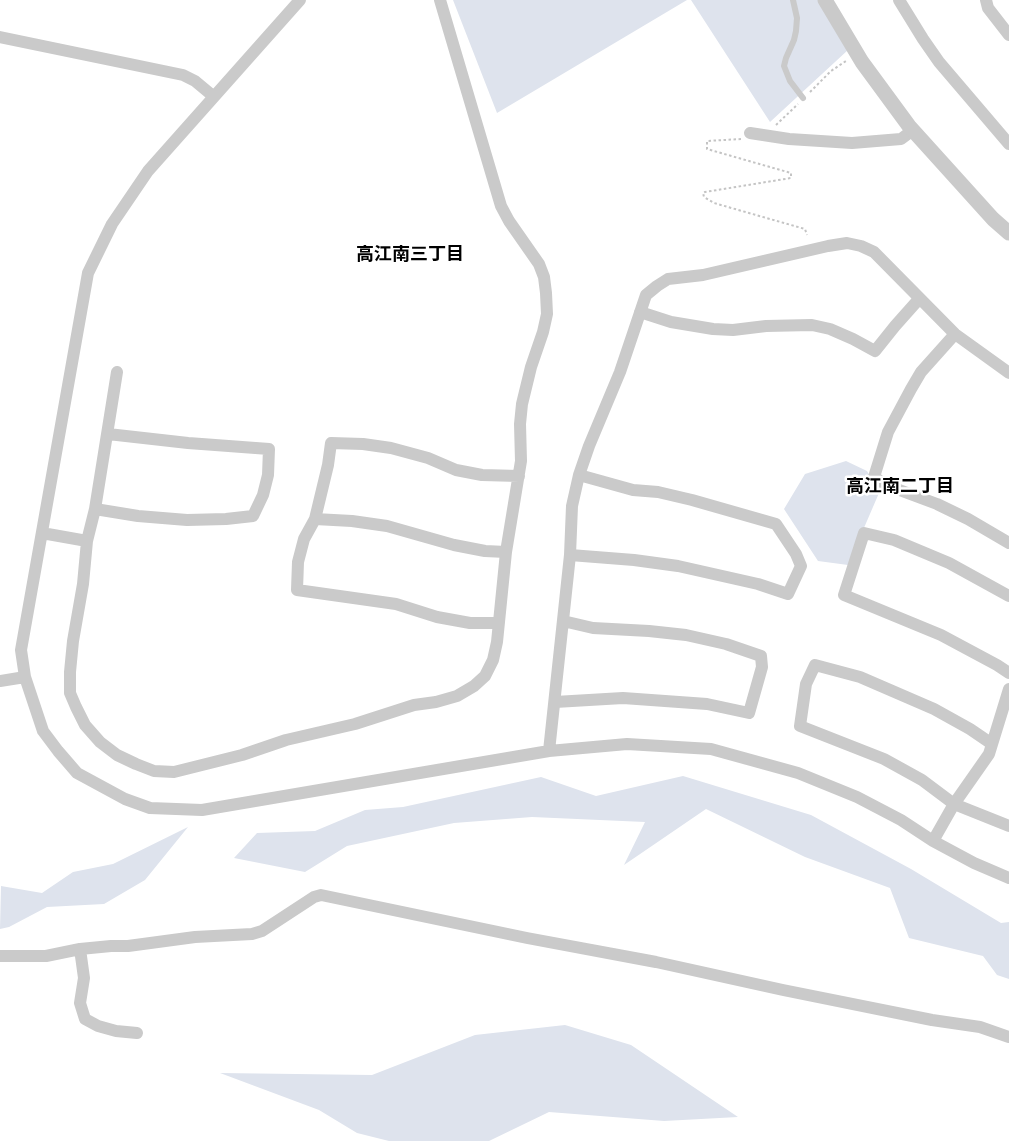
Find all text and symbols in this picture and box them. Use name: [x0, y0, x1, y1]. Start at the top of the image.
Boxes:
district label: 高江南三丁目: [356, 244, 464, 266]
district label: 高江南二丁目: [846, 476, 954, 498]

